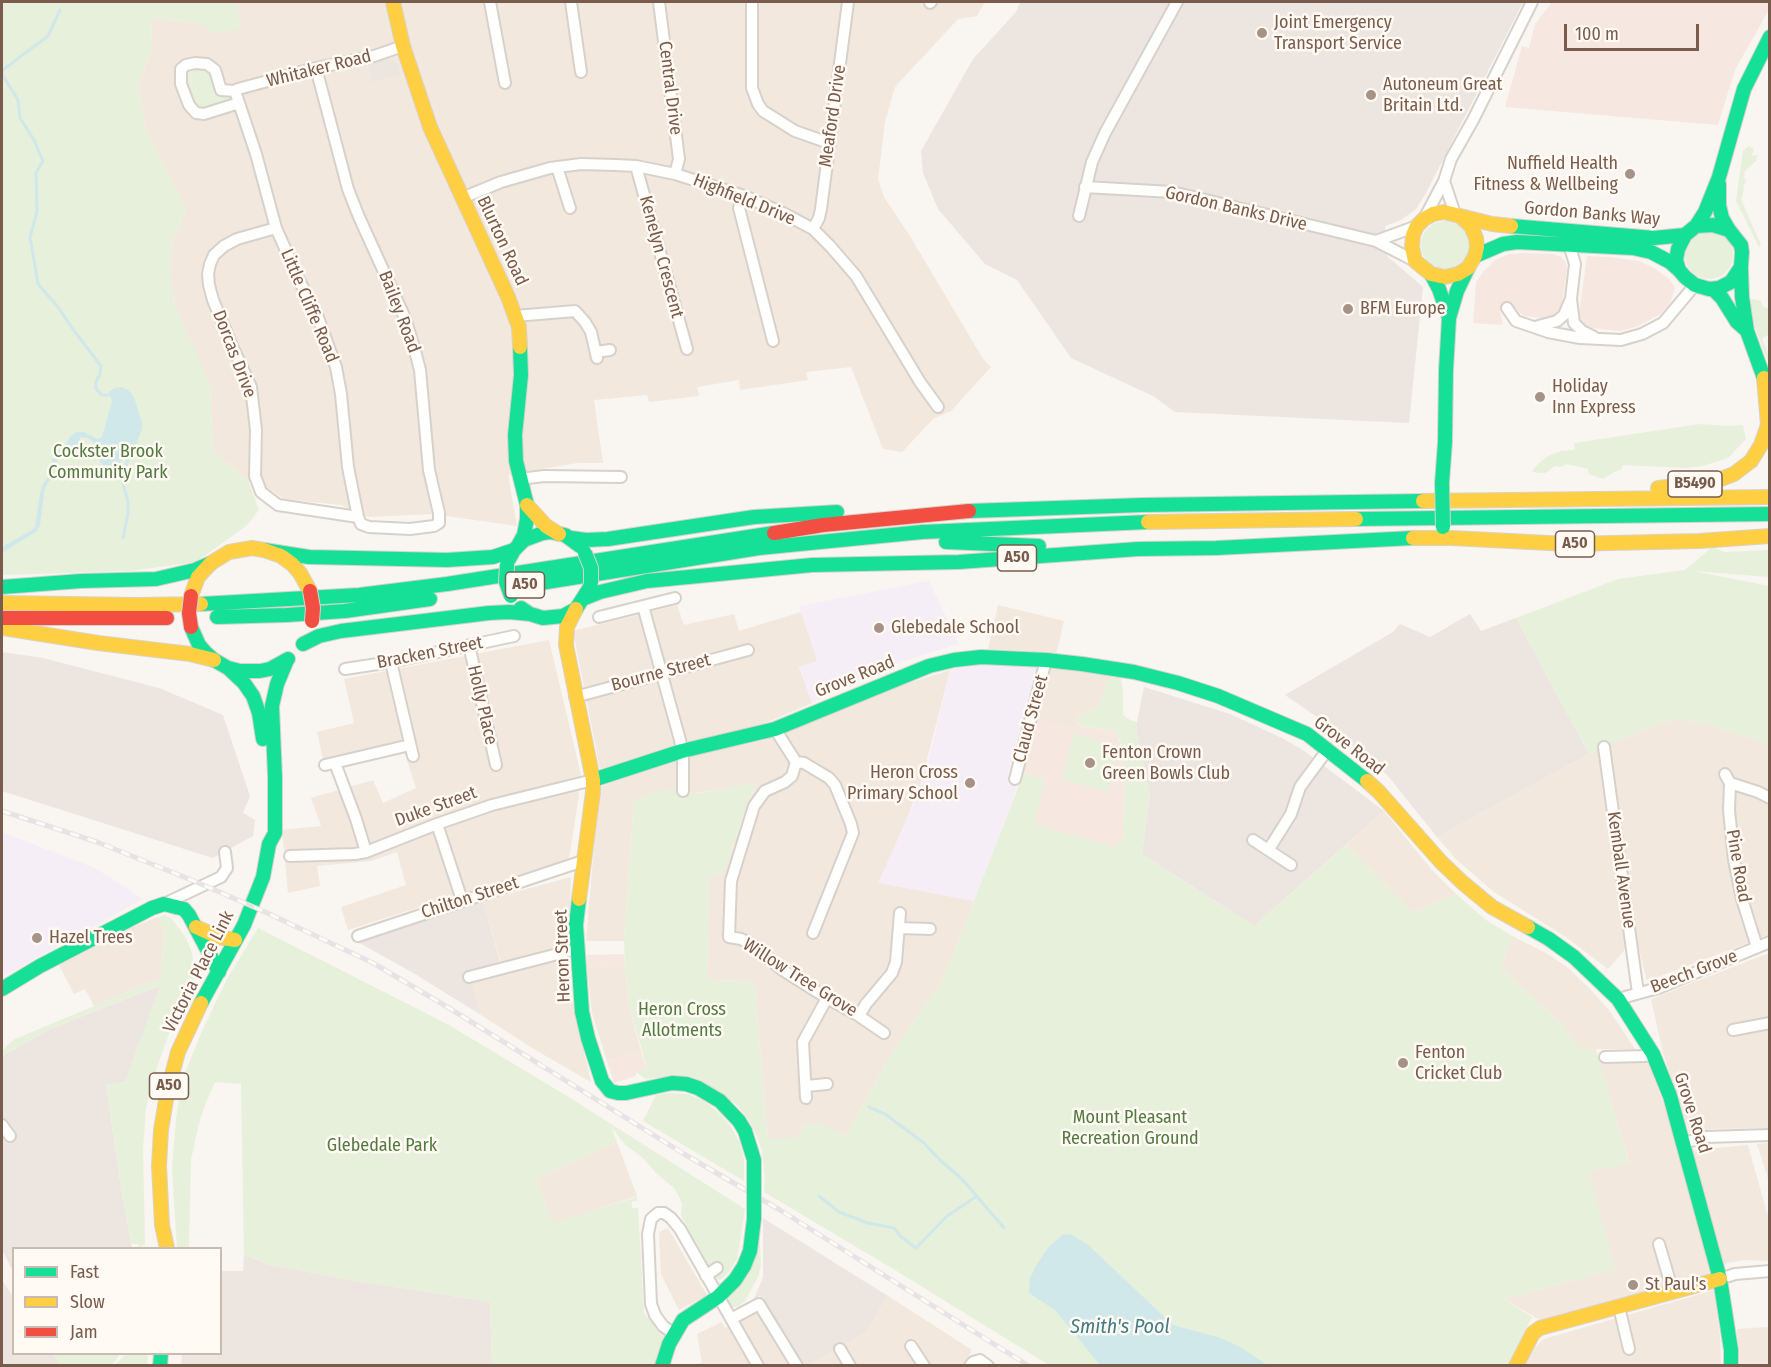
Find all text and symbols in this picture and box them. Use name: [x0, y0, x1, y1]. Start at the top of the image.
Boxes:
place label: Joint Emergency Transport Service: [1274, 12, 1402, 54]
scale bar: [1567, 12, 1702, 50]
text: 100 m: [1575, 23, 1619, 45]
marker: Joint Emergency Transport Service: [1255, 26, 1269, 40]
street label: Central Drive: [654, 40, 686, 136]
street label: Whitaker Road: [264, 46, 374, 92]
street label: Meaford Drive: [815, 64, 851, 168]
place label: Autoneum Great Britain Ltd.: [1383, 74, 1502, 116]
marker: Autoneum Great Britain Ltd.: [1364, 88, 1378, 102]
place label: Nuffield Health Fitness & Wellbeing: [1474, 153, 1618, 195]
marker: Nuffield Health Fitness & Wellbeing: [1623, 167, 1637, 181]
street label: Highfield Drive: [690, 170, 798, 230]
street label: Gordon Banks Drive: [1163, 182, 1309, 236]
street label: Blurton Road: [472, 193, 532, 289]
street label: Kenelyn Crescent: [634, 193, 688, 321]
street label: Gordon Banks Way: [1523, 197, 1661, 231]
street label: Little Cliffe Road: [275, 246, 343, 366]
street label: Bailey Road: [373, 268, 425, 356]
place label: BFM Europe: [1360, 298, 1446, 320]
marker: BFM Europe: [1341, 302, 1355, 316]
street label: Dorcas Drive: [207, 307, 261, 401]
place label: Holiday Inn Express: [1552, 376, 1636, 418]
marker: Holiday Inn Express: [1533, 390, 1547, 404]
park label: Cockster Brook Community Park: [48, 441, 168, 484]
road number: B5490: [1668, 471, 1722, 497]
road number: A50: [1556, 531, 1594, 557]
road number: A50: [998, 545, 1036, 571]
road number: A50: [506, 572, 544, 598]
place label: Glebedale School: [891, 617, 1019, 639]
marker: Glebedale School: [872, 621, 886, 635]
street label: Bracken Street: [375, 632, 485, 674]
street label: Bourne Street: [609, 649, 713, 697]
street label: Grove Road: [812, 651, 898, 703]
street label: Holly Place: [462, 663, 502, 747]
street label: Claud Street: [1009, 673, 1053, 765]
street label: Grove Road: [1309, 712, 1389, 780]
place label: Fenton Crown Green Bowls Club: [1102, 742, 1230, 784]
marker: Fenton Crown Green Bowls Club: [1083, 756, 1097, 770]
place label: Heron Cross Primary School: [847, 762, 958, 804]
marker: Heron Cross Primary School: [963, 776, 977, 790]
street label: Duke Street: [392, 782, 480, 832]
street label: Kemball Avenue: [1602, 810, 1640, 930]
street label: Pine Road: [1721, 828, 1755, 904]
street label: Chilton Street: [419, 872, 521, 924]
street label: Victoria Place Link: [159, 907, 239, 1037]
street label: Heron Street: [551, 909, 575, 1003]
place label: Hazel Trees: [49, 927, 133, 949]
marker: Hazel Trees: [30, 931, 44, 945]
street label: Willow Tree Grove: [739, 934, 861, 1022]
street label: Beech Grove: [1647, 946, 1741, 998]
park label: Heron Cross Allotments: [638, 999, 726, 1042]
place label: Fenton Cricket Club: [1415, 1042, 1502, 1084]
marker: Fenton Cricket Club: [1396, 1056, 1410, 1070]
street label: Grove Road: [1669, 1070, 1715, 1156]
road number: A50: [150, 1073, 188, 1099]
park label: Mount Pleasant Recreation Ground: [1061, 1107, 1199, 1150]
park label: Glebedale Park: [327, 1135, 437, 1157]
legend: [12, 1247, 222, 1355]
text: Fast: [70, 1261, 99, 1283]
place label: St Paul's: [1645, 1274, 1706, 1296]
marker: St Paul's: [1626, 1278, 1640, 1292]
text: Slow: [70, 1291, 105, 1313]
water label: Smith's Pool: [1070, 1315, 1170, 1339]
text: Jam: [70, 1321, 98, 1343]

